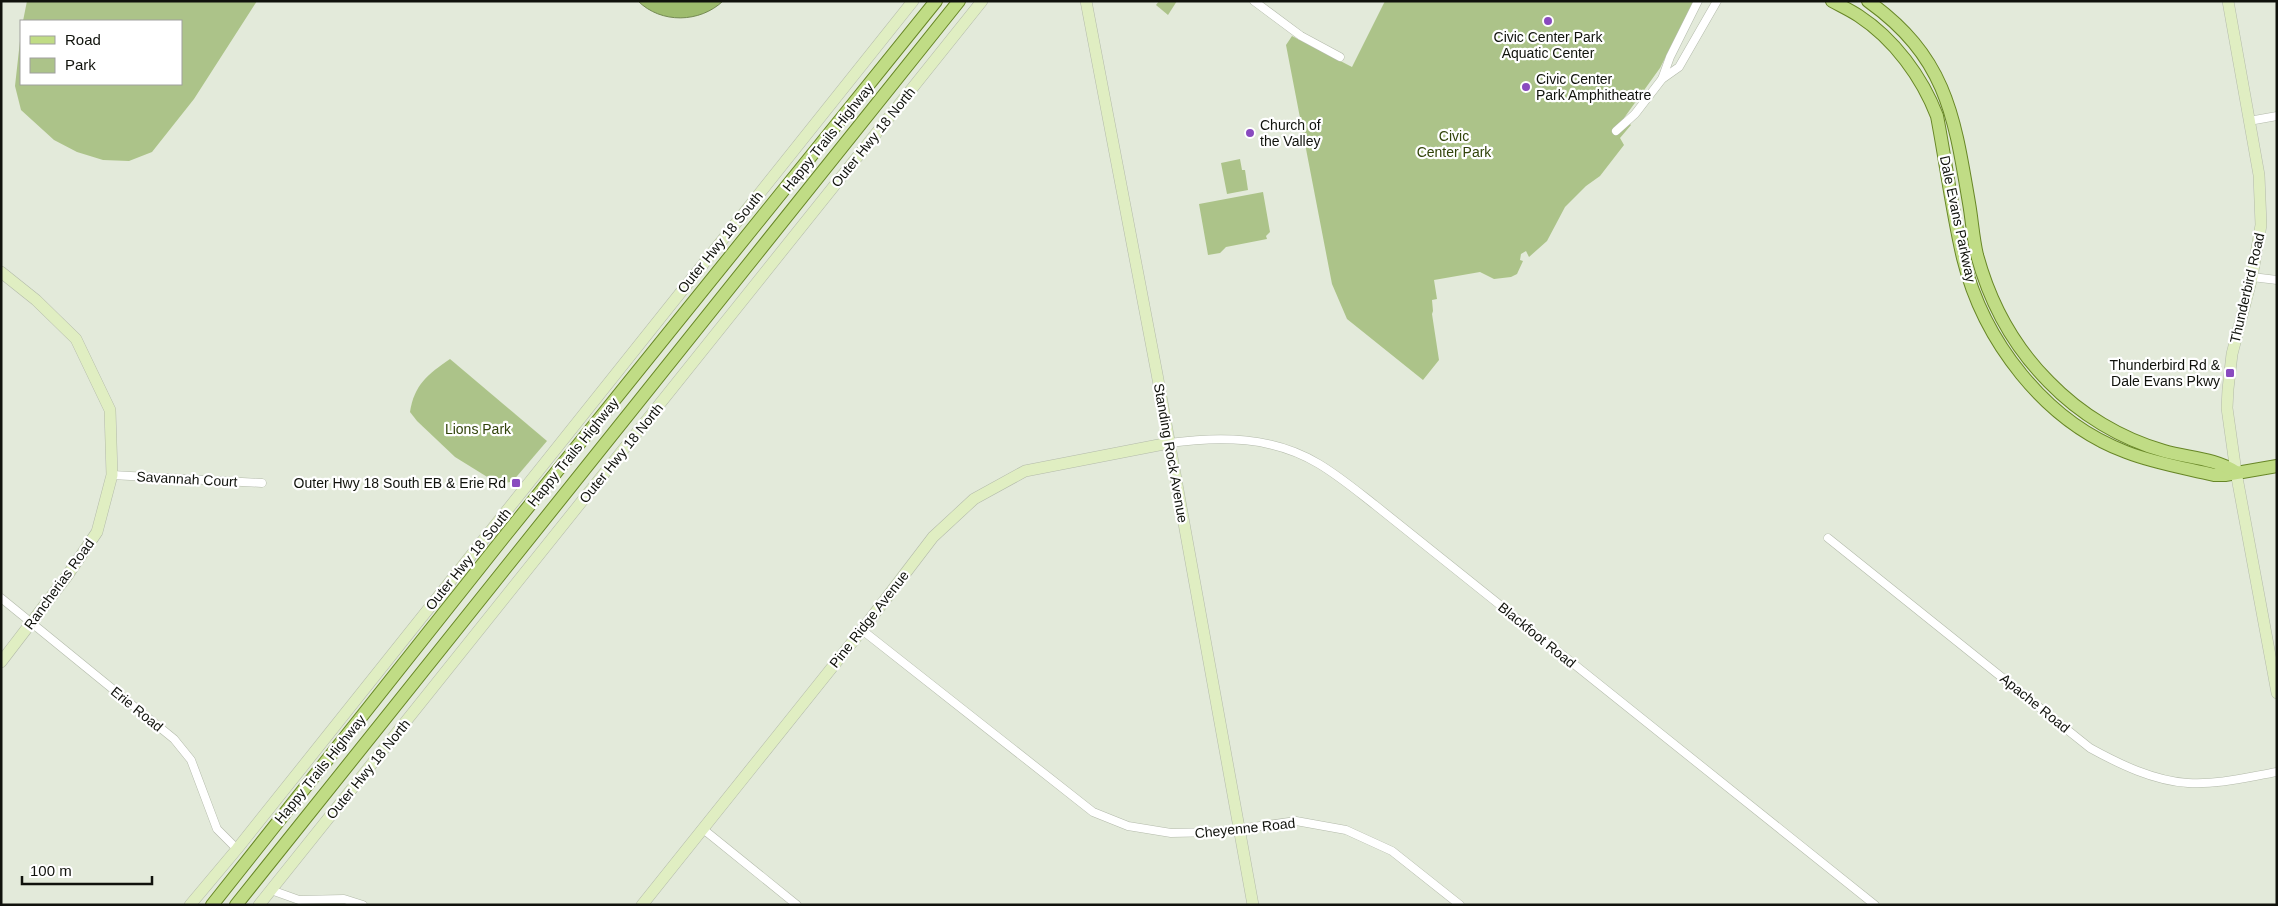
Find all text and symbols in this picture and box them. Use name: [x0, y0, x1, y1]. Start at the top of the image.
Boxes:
marker: Civic Center Park Aquatic Center: [1542, 15, 1554, 27]
legend: [20, 20, 182, 85]
place label: Civic Center Park Aquatic Center: [1494, 29, 1603, 61]
text: Road: [65, 31, 101, 48]
text: Park: [65, 56, 96, 73]
place label: Civic Center Park Amphitheatre: [1536, 71, 1651, 103]
street label: Happy Trails Highway: [779, 79, 877, 195]
marker: Civic Center Park Amphitheatre: [1520, 81, 1532, 93]
street label: Outer Hwy 18 North: [828, 84, 918, 190]
place label: Church of the Valley: [1260, 117, 1321, 149]
marker: Church of the Valley: [1244, 127, 1256, 139]
park label: Civic Center Park: [1417, 128, 1492, 160]
street label: Dale Evans Parkway: [1937, 154, 1979, 284]
street label: Outer Hwy 18 South: [674, 188, 766, 296]
street label: Thunderbird Road: [2227, 231, 2267, 345]
place label: Thunderbird Rd & Dale Evans Pkwy: [2109, 357, 2221, 389]
marker: Thunderbird Rd & Dale Evans Pkwy: [2224, 367, 2236, 379]
street label: Standing Rock Avenue: [1151, 382, 1191, 524]
street label: Happy Trails Highway: [524, 394, 622, 510]
street label: Outer Hwy 18 North: [576, 400, 666, 506]
park label: Lions Park: [445, 421, 512, 437]
street label: Savannah Court: [136, 468, 238, 490]
place label: Outer Hwy 18 South EB & Erie Rd: [294, 475, 506, 491]
marker: Outer Hwy 18 South EB & Erie Rd: [510, 477, 522, 489]
street label: Outer Hwy 18 South: [422, 505, 514, 613]
street label: Rancherias Road: [21, 536, 97, 632]
street label: Pine Ridge Avenue: [826, 567, 912, 671]
street label: Blackfoot Road: [1495, 599, 1579, 671]
street label: Apache Road: [1997, 670, 2073, 736]
street label: Erie Road: [108, 683, 166, 735]
street label: Happy Trails Highway: [271, 711, 369, 827]
street label: Outer Hwy 18 North: [323, 716, 413, 822]
street label: Cheyenne Road: [1194, 815, 1296, 841]
scale bar: [22, 854, 152, 886]
text: 100 m: [30, 862, 72, 879]

